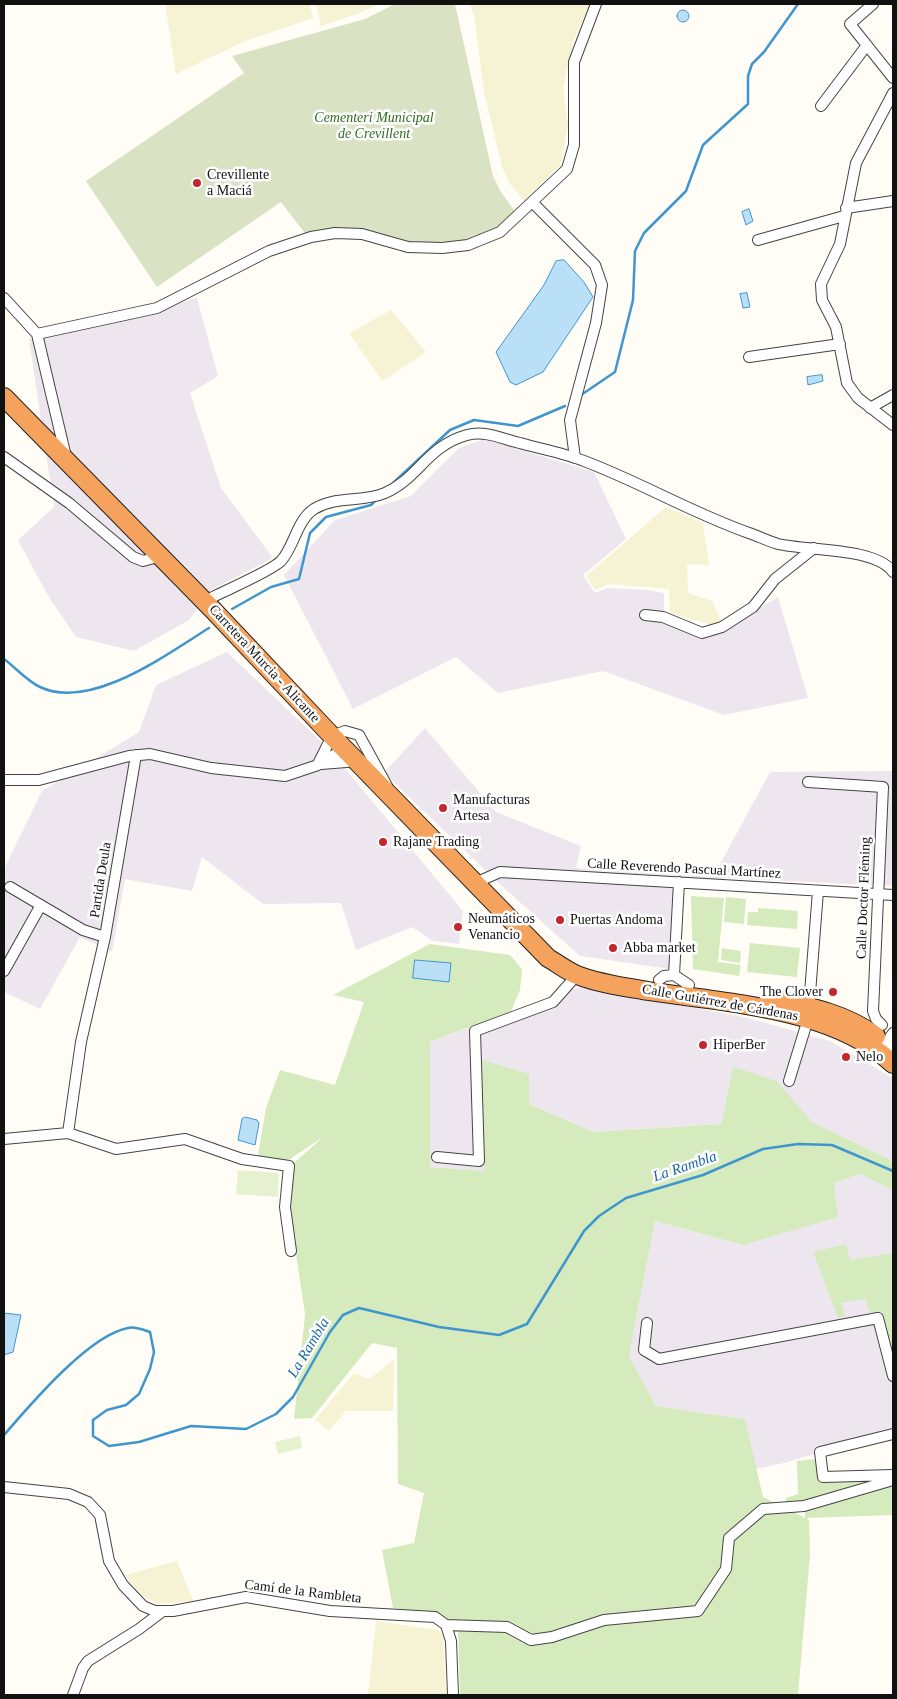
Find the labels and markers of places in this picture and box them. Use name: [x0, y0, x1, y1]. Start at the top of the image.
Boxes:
place label: Crevillente a Maciá: [207, 167, 269, 200]
marker: Crevillente a Maciá: [191, 177, 203, 189]
place label: Manufacturas Artesa: [453, 792, 530, 824]
marker: Manufacturas Artesa: [437, 802, 449, 814]
place label: Rajane Trading: [393, 834, 479, 850]
marker: Rajane Trading: [377, 836, 389, 848]
place label: Neumáticos Venancio: [468, 911, 535, 944]
place label: Puertas Andoma: [570, 912, 663, 928]
marker: Puertas Andoma: [554, 914, 566, 926]
marker: Neumáticos Venancio: [452, 921, 464, 933]
place label: Abba market: [623, 940, 696, 956]
marker: Abba market: [607, 942, 619, 954]
place label: The Clover: [760, 984, 823, 1000]
marker: The Clover: [827, 986, 839, 998]
place label: HiperBer: [713, 1037, 765, 1053]
marker: HiperBer: [697, 1039, 709, 1051]
place label: Nelo: [856, 1049, 883, 1065]
marker: Nelo: [840, 1051, 852, 1063]

